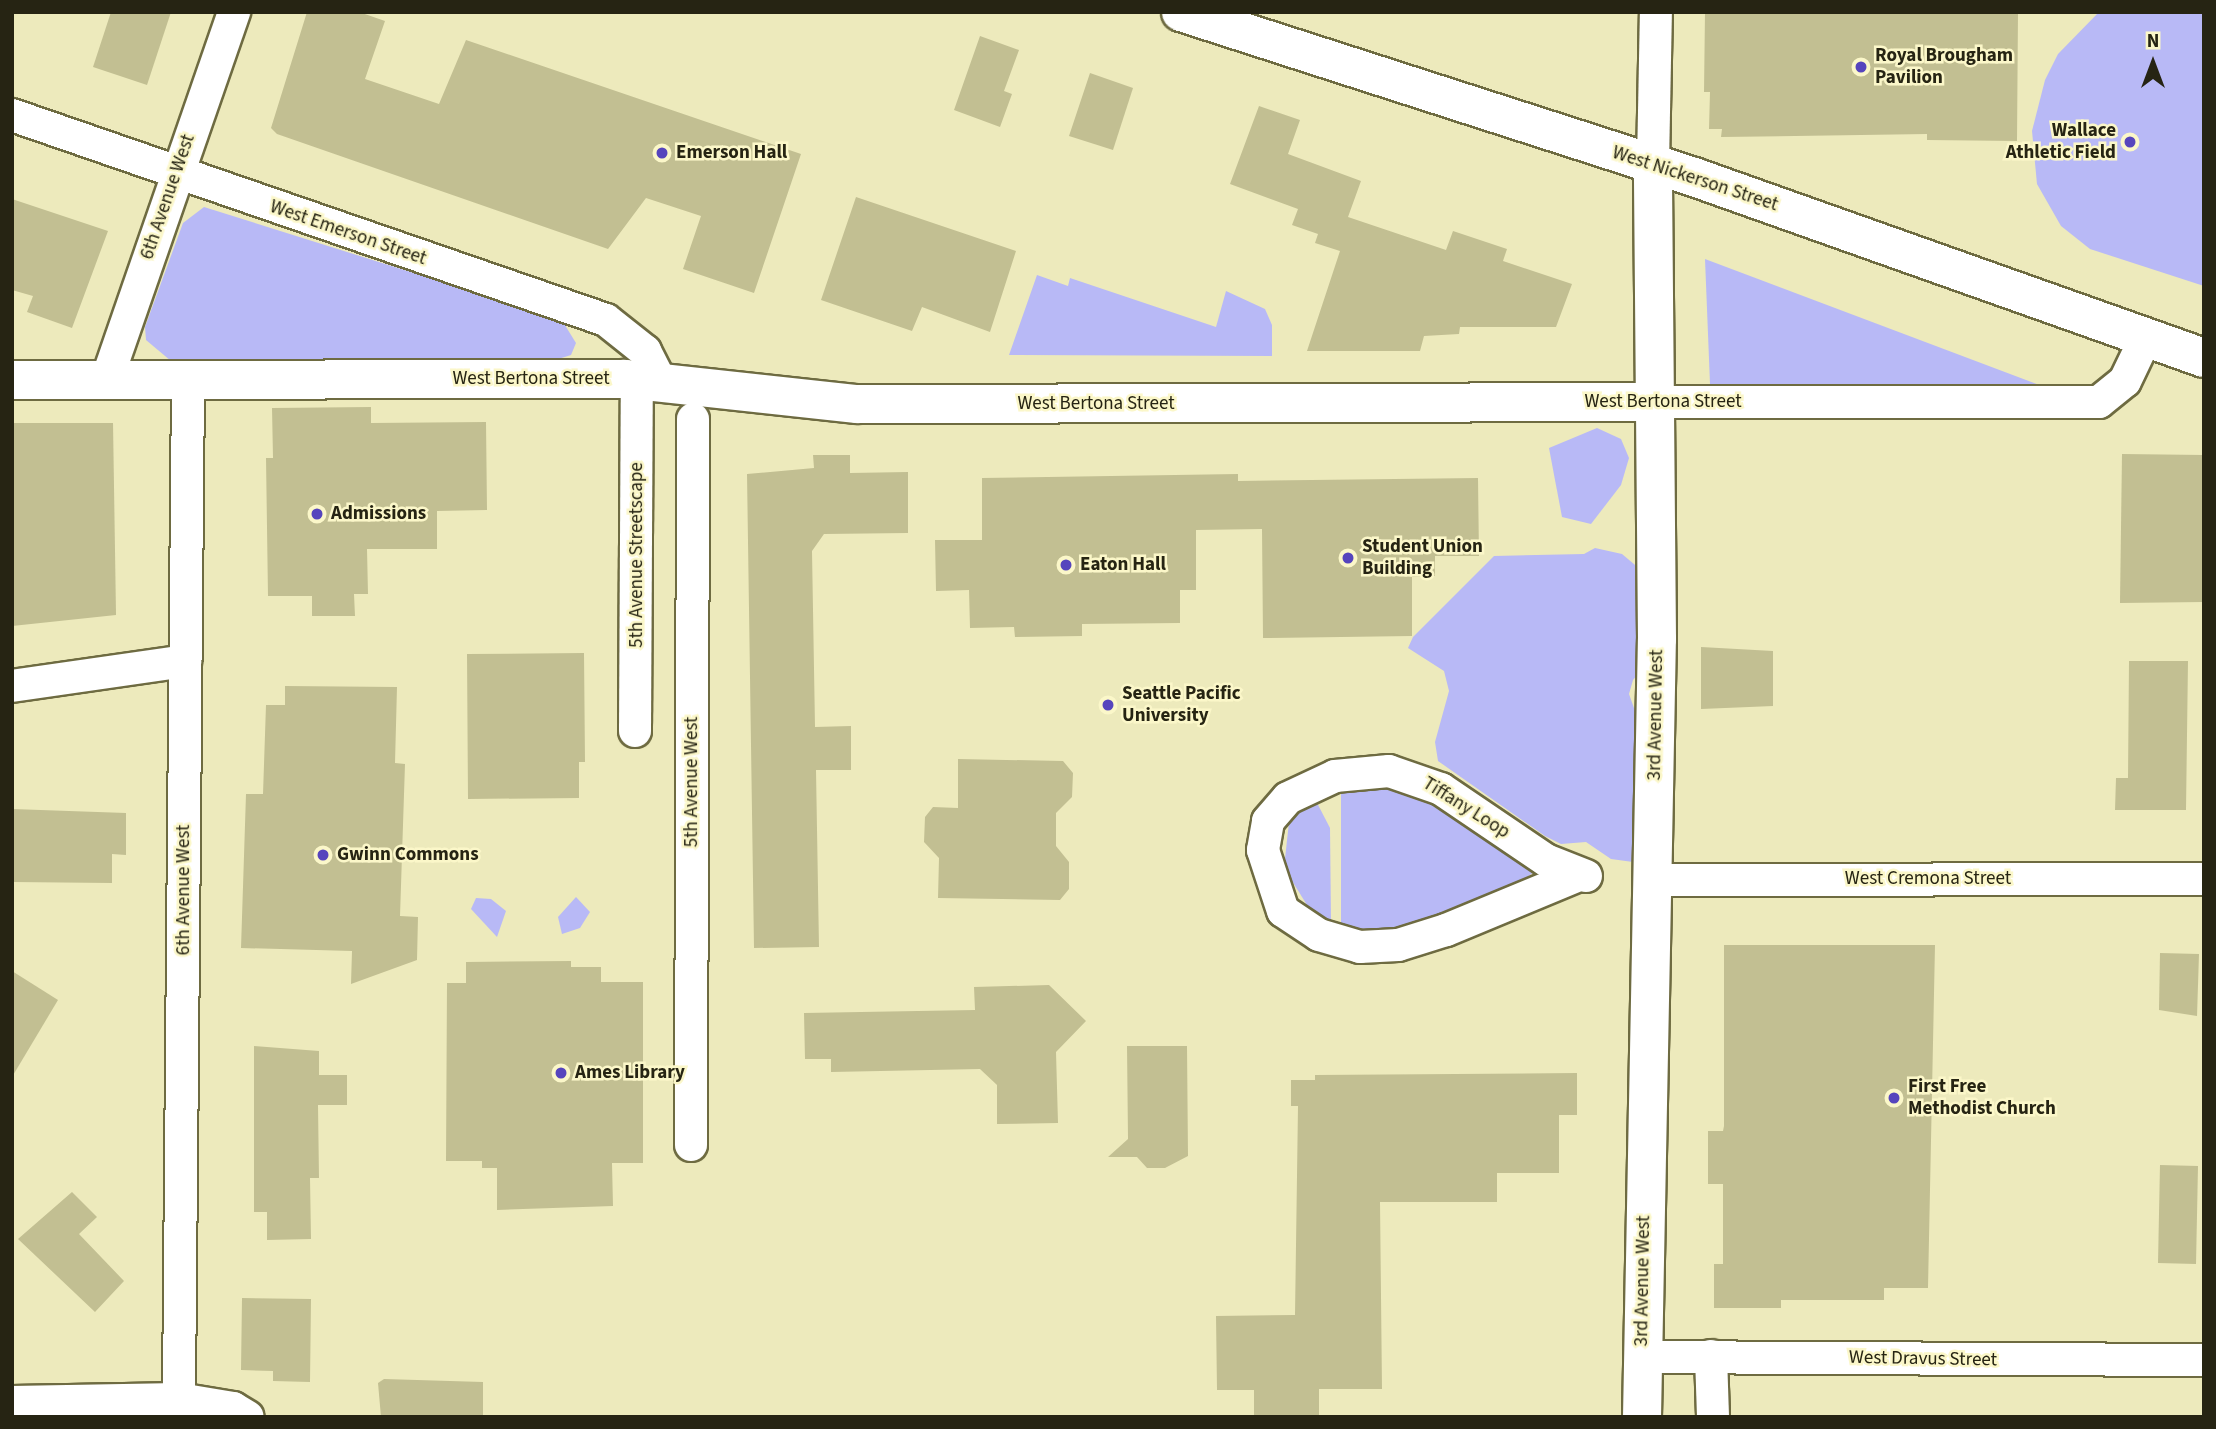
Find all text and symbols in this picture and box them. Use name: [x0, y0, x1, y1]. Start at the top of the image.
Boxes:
north arrow: [2118, 28, 2188, 98]
text: N: [2147, 28, 2159, 55]
place label: Royal Brougham Pavilion: [1875, 45, 2013, 89]
marker: Royal Brougham Pavilion: [1853, 59, 1869, 75]
place label: Wallace Athletic Field: [2006, 120, 2116, 164]
street label: 6th Avenue West: [136, 131, 200, 263]
marker: Wallace Athletic Field: [2122, 134, 2138, 150]
street label: West Nickerson Street: [1609, 141, 1781, 217]
place label: Emerson Hall: [676, 142, 787, 164]
marker: Emerson Hall: [654, 145, 670, 161]
street label: West Emerson Street: [267, 196, 429, 270]
street label: West Bertona Street: [452, 368, 610, 390]
street label: West Bertona Street: [1584, 391, 1742, 413]
street label: West Bertona Street: [1017, 393, 1175, 415]
street label: 5th Avenue Streetscape: [626, 462, 648, 648]
place label: Admissions: [331, 503, 426, 525]
marker: Admissions: [309, 506, 325, 522]
place label: Student Union Building: [1362, 536, 1483, 580]
marker: Student Union Building: [1340, 550, 1356, 566]
place label: Eaton Hall: [1080, 554, 1166, 576]
marker: Eaton Hall: [1058, 557, 1074, 573]
street label: 3rd Avenue West: [1643, 649, 1669, 781]
place label: Seattle Pacific University: [1122, 683, 1241, 727]
marker: Seattle Pacific University: [1100, 697, 1116, 713]
street label: 5th Avenue West: [681, 717, 703, 847]
street label: Tiffany Loop: [1418, 772, 1514, 844]
street label: 6th Avenue West: [173, 825, 195, 955]
place label: Gwinn Commons: [337, 844, 479, 866]
marker: Gwinn Commons: [315, 847, 331, 863]
street label: West Cremona Street: [1845, 868, 2011, 890]
place label: Ames Library: [575, 1062, 685, 1084]
marker: Ames Library: [553, 1065, 569, 1081]
place label: First Free Methodist Church: [1908, 1076, 2056, 1120]
marker: First Free Methodist Church: [1886, 1090, 1902, 1106]
street label: 3rd Avenue West: [1630, 1215, 1656, 1347]
street label: West Dravus Street: [1849, 1346, 1997, 1372]

